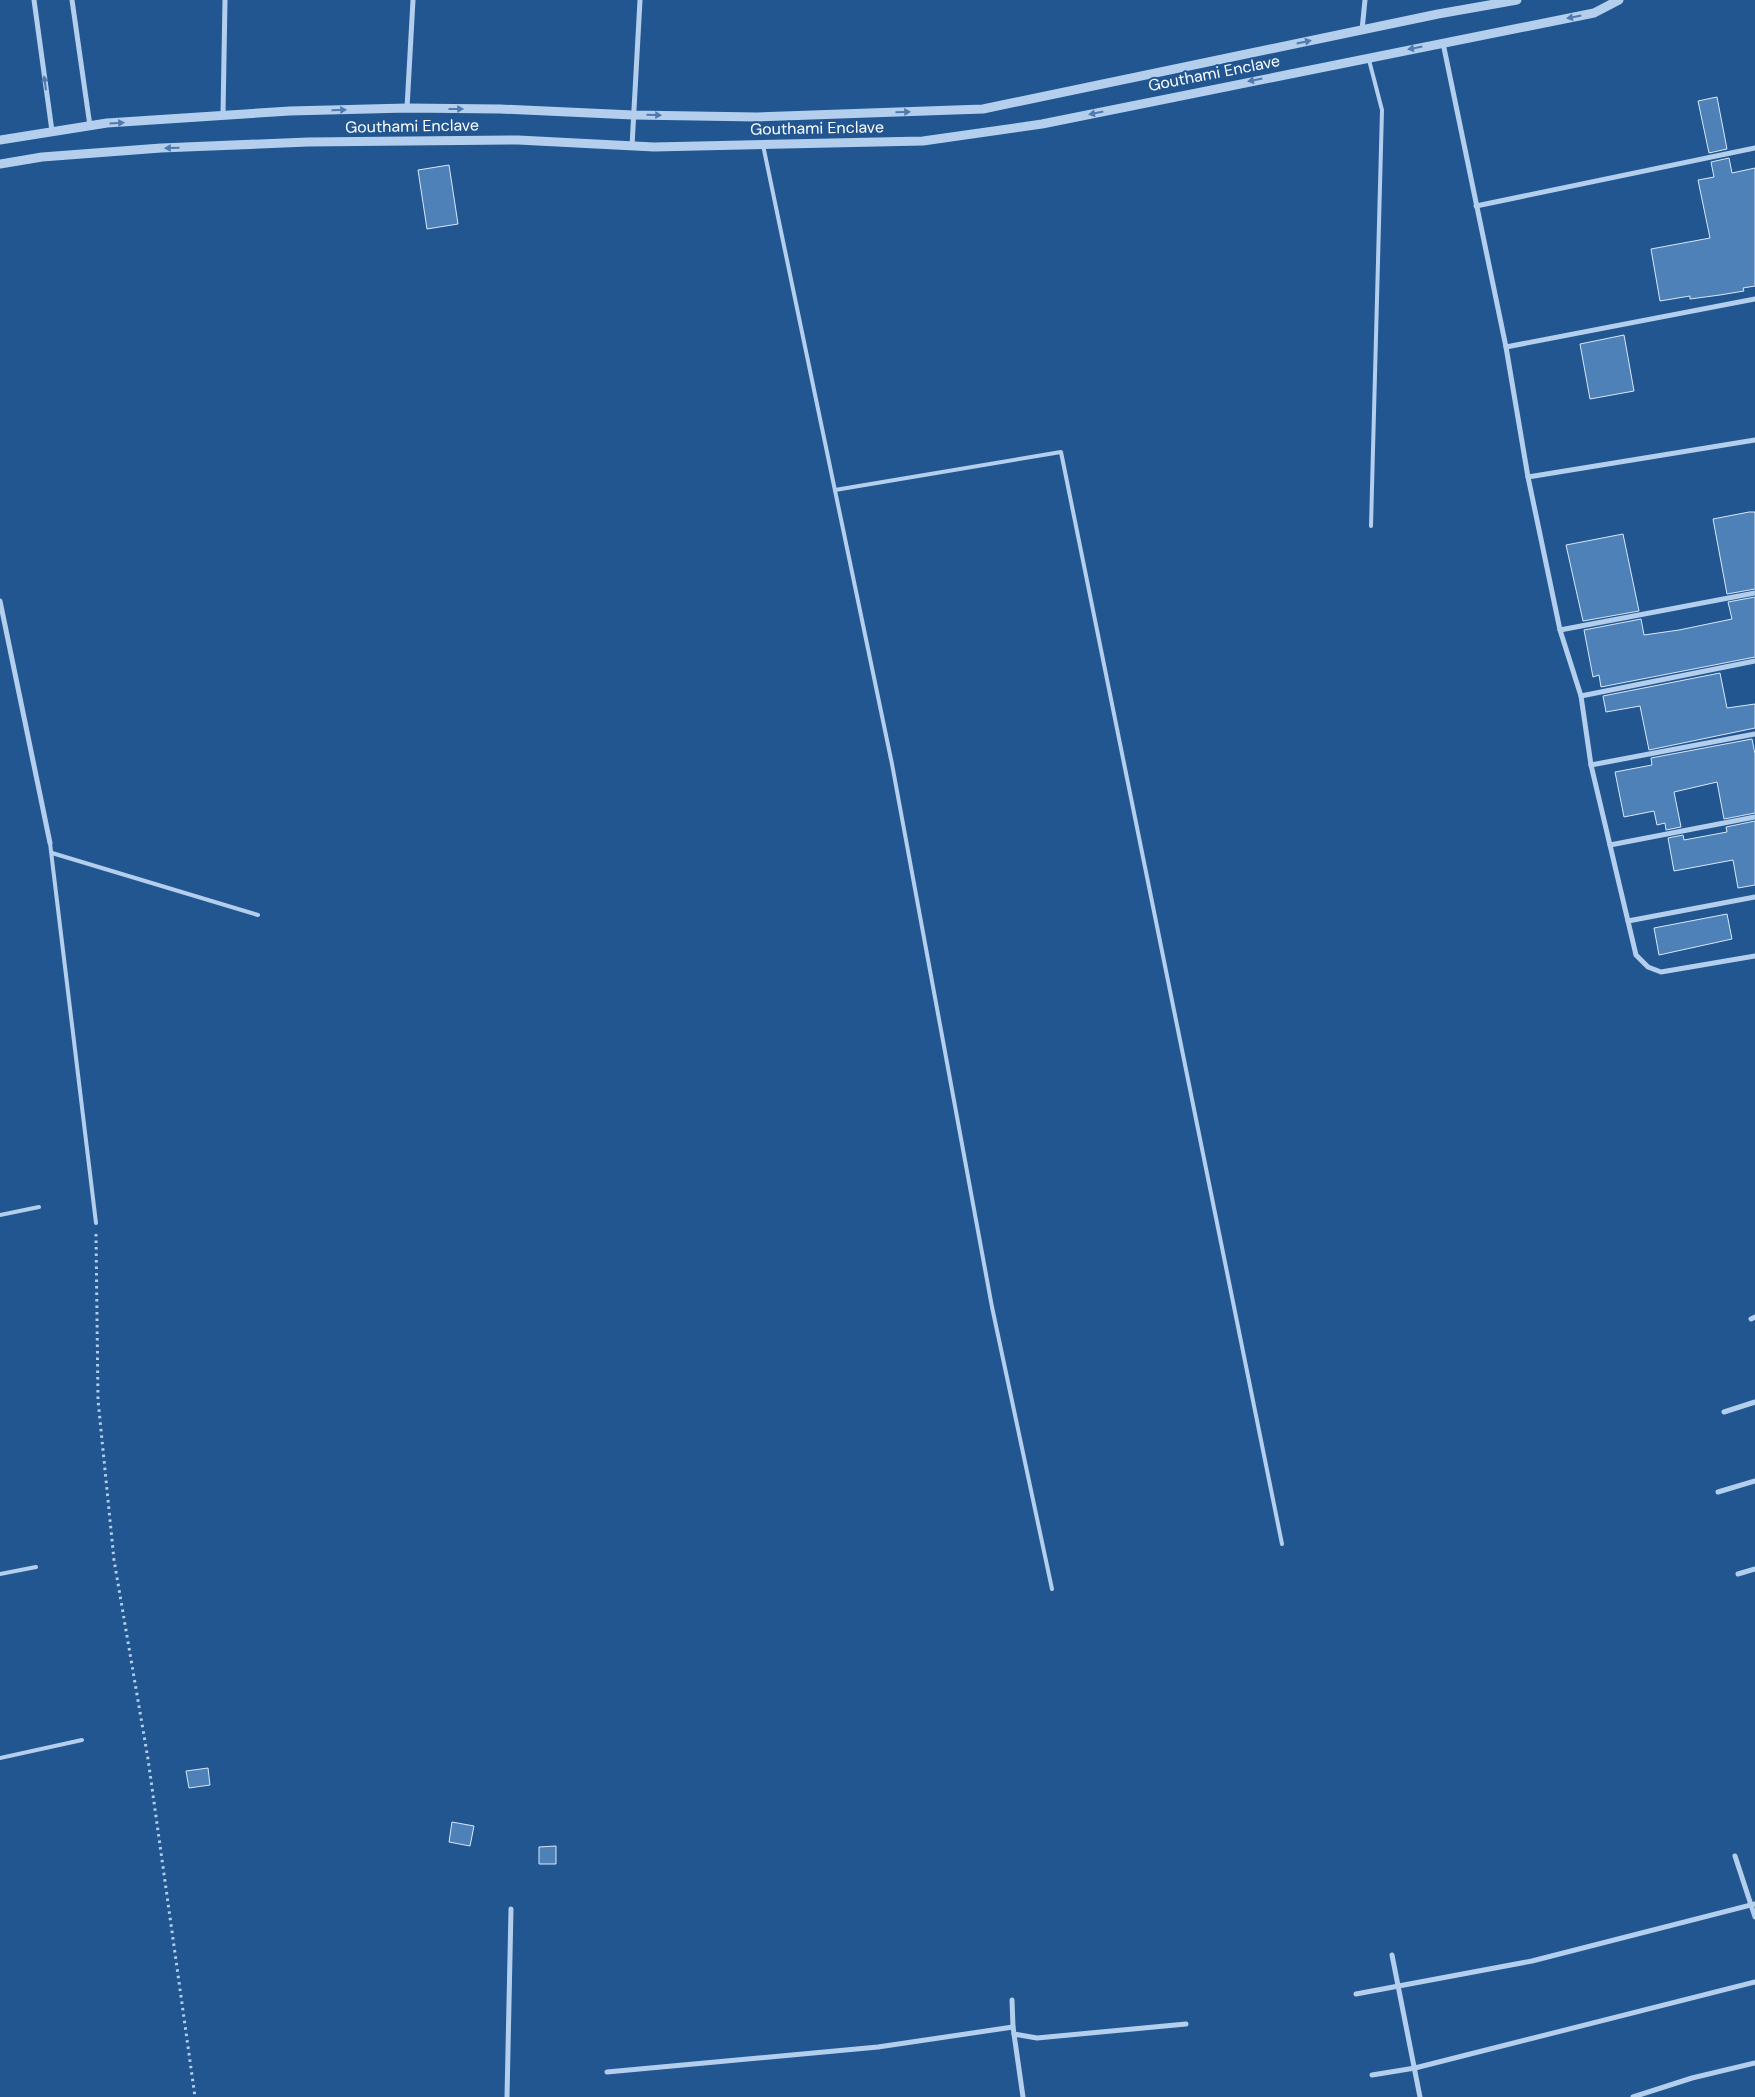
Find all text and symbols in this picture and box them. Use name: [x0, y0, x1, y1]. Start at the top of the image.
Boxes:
one-way arrow: [1567, 13, 1582, 21]
one-way arrow: [1296, 38, 1312, 46]
one-way arrow: [1406, 45, 1422, 53]
street label: Gouthami Enclave: [1146, 50, 1282, 96]
one-way arrow: [41, 75, 49, 91]
one-way arrow: [1247, 77, 1263, 85]
one-way arrow: [448, 105, 464, 113]
one-way arrow: [331, 106, 347, 114]
one-way arrow: [896, 108, 912, 116]
one-way arrow: [1088, 109, 1104, 117]
one-way arrow: [646, 112, 662, 120]
street label: Gouthami Enclave: [345, 114, 479, 138]
street label: Gouthami Enclave: [750, 116, 884, 140]
one-way arrow: [110, 118, 126, 126]
one-way arrow: [164, 144, 180, 152]

